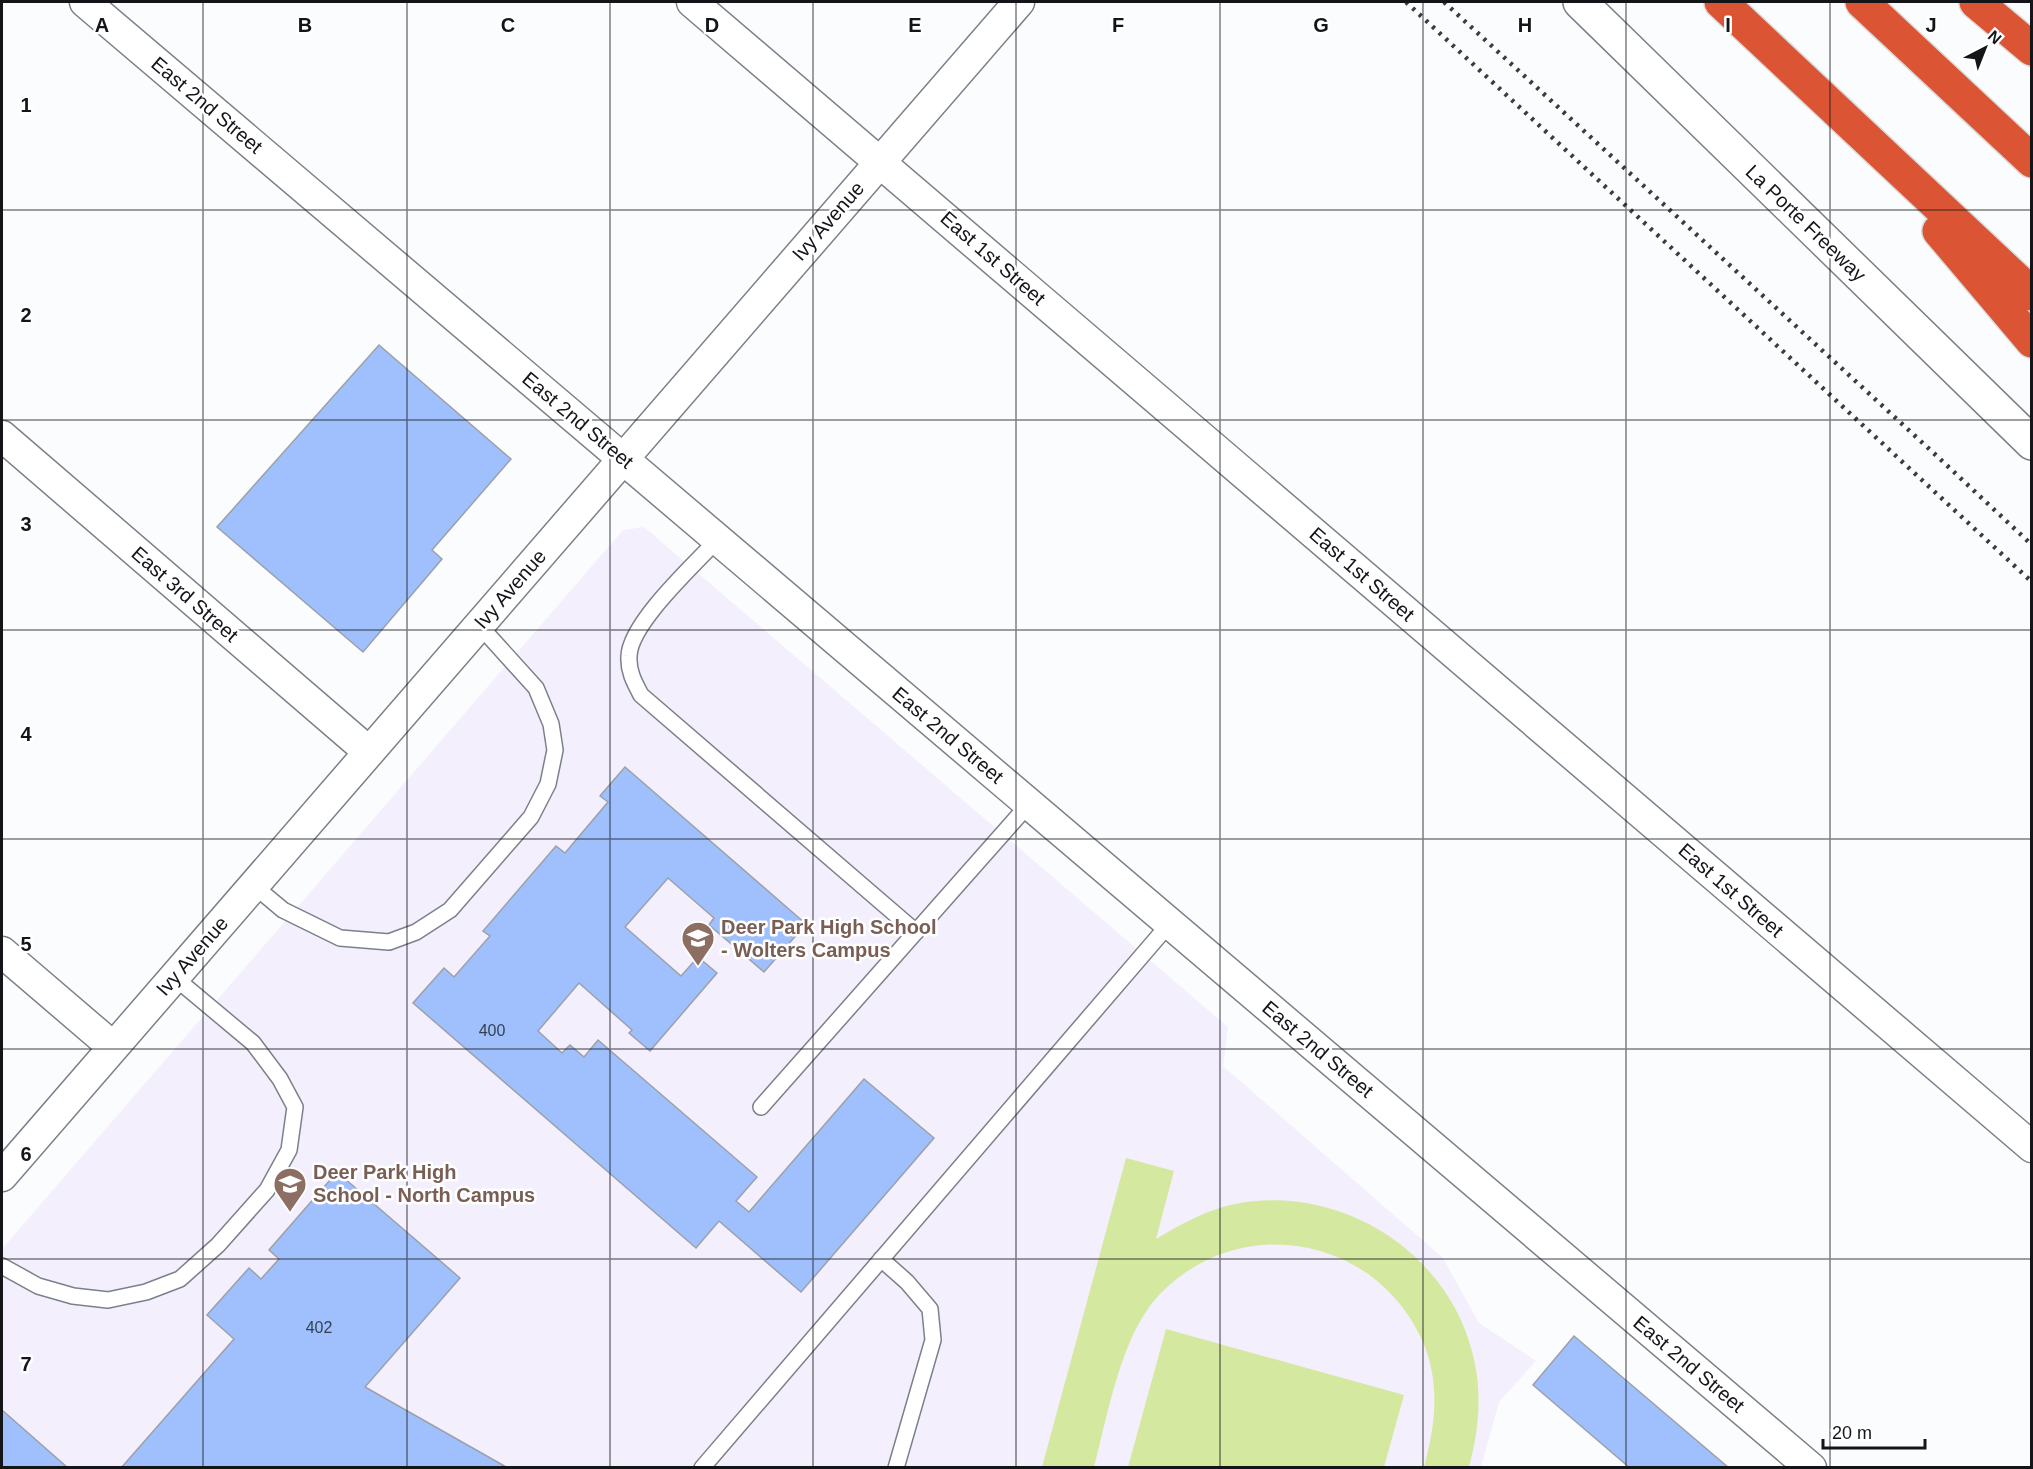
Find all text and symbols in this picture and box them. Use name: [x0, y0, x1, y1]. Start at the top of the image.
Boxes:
text: A: [95, 14, 109, 36]
text: B: [298, 14, 312, 36]
text: C: [501, 14, 515, 36]
text: D: [705, 14, 719, 36]
text: E: [908, 14, 922, 36]
text: F: [1112, 14, 1124, 36]
text: G: [1313, 14, 1329, 36]
text: H: [1518, 14, 1532, 36]
text: I: [1725, 14, 1731, 36]
text: J: [1925, 14, 1937, 36]
north arrow: [1955, 18, 2015, 78]
text: N: [1985, 27, 2005, 47]
street label: East 2nd Street: [147, 52, 267, 158]
text: 1: [20, 94, 32, 116]
street label: La Porte Freeway: [1742, 160, 1870, 286]
street label: Ivy Avenue: [788, 177, 868, 265]
street label: East 1st Street: [936, 207, 1050, 310]
text: 2: [20, 304, 32, 326]
street label: East 2nd Street: [518, 367, 638, 473]
text: 3: [20, 513, 32, 535]
street label: East 1st Street: [1305, 523, 1419, 626]
street label: East 3rd Street: [127, 542, 243, 646]
street label: Ivy Avenue: [470, 545, 550, 633]
street label: East 2nd Street: [888, 682, 1008, 788]
text: 4: [20, 723, 32, 745]
street label: East 1st Street: [1674, 839, 1788, 942]
street label: Ivy Avenue: [152, 912, 232, 1000]
place label: Deer Park High School - Wolters Campus: [721, 916, 937, 961]
school or university icon: Deer Park High School - Wolters Campus: [680, 920, 716, 967]
text: 5: [20, 933, 32, 955]
street label: East 2nd Street: [1258, 996, 1378, 1102]
house number: 400: [479, 1022, 505, 1039]
text: 6: [20, 1143, 32, 1165]
place label: Deer Park High School - North Campus: [313, 1161, 535, 1206]
school or university icon: Deer Park High School - North Campus: [272, 1166, 308, 1213]
street label: East 2nd Street: [1629, 1311, 1749, 1417]
house number: 402: [306, 1319, 332, 1336]
text: 7: [20, 1353, 32, 1375]
scale bar: [1823, 1412, 1925, 1450]
text: 20 m: [1832, 1423, 1872, 1443]

